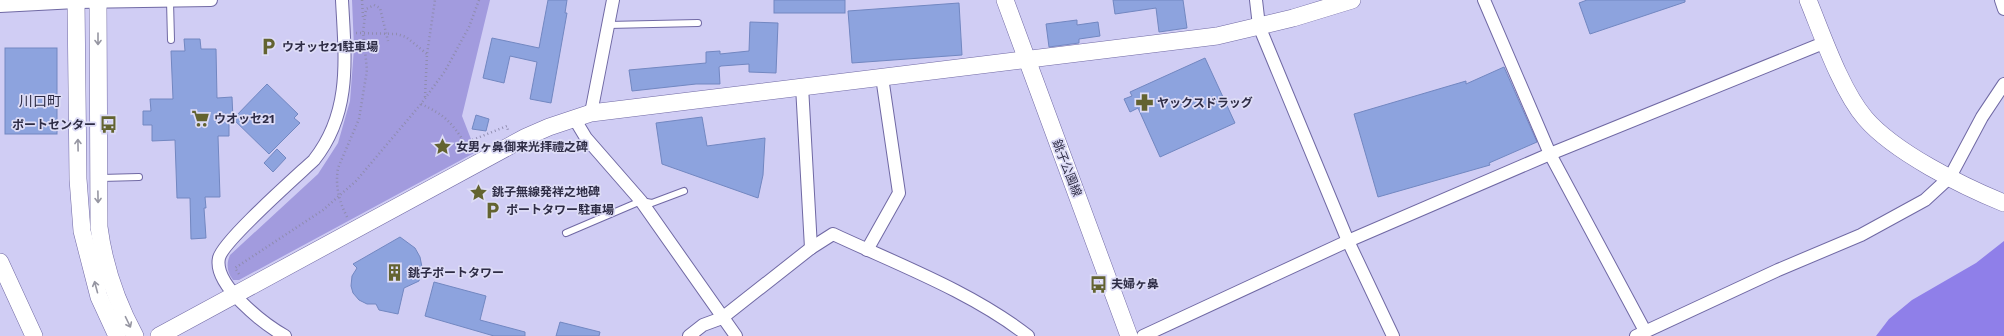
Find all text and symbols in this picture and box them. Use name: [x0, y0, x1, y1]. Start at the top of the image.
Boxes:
one-way arrow: [94, 32, 102, 45]
parking icon: ウオッセ21駐車場: [259, 37, 279, 57]
place label: ウオッセ21駐車場: [282, 40, 378, 54]
district label: 川口町: [19, 93, 61, 109]
pharmacy icon: ヤックスドラッグ: [1134, 93, 1154, 113]
place label: ヤックスドラッグ: [1157, 96, 1253, 110]
supermarket icon: ウオッセ21: [191, 109, 211, 129]
place label: ウオッセ21: [214, 112, 274, 126]
bus stop icon: ポートセンター: [99, 115, 119, 135]
place label: ポートセンター: [12, 118, 96, 132]
place icon: 女男ヶ鼻御来光拝禮之碑: [433, 137, 453, 157]
street label: 銚子公園線: [1050, 137, 1084, 199]
one-way arrow: [74, 139, 81, 152]
place label: 女男ヶ鼻御来光拝禮之碑: [456, 140, 588, 154]
place icon: 銚子無線発祥之地碑: [469, 182, 489, 202]
place label: 銚子無線発祥之地碑: [491, 185, 600, 199]
one-way arrow: [94, 190, 102, 203]
parking icon: ポートタワー駐車場: [483, 200, 503, 220]
place label: ポートタワー駐車場: [506, 203, 614, 217]
building icon: 銚子ポートタワー: [385, 263, 405, 283]
place label: 銚子ポートタワー: [407, 266, 504, 280]
bus stop icon: 夫婦ヶ鼻: [1088, 274, 1108, 294]
place label: 夫婦ヶ鼻: [1111, 277, 1159, 291]
one-way arrow: [92, 281, 99, 294]
one-way arrow: [125, 316, 132, 328]

